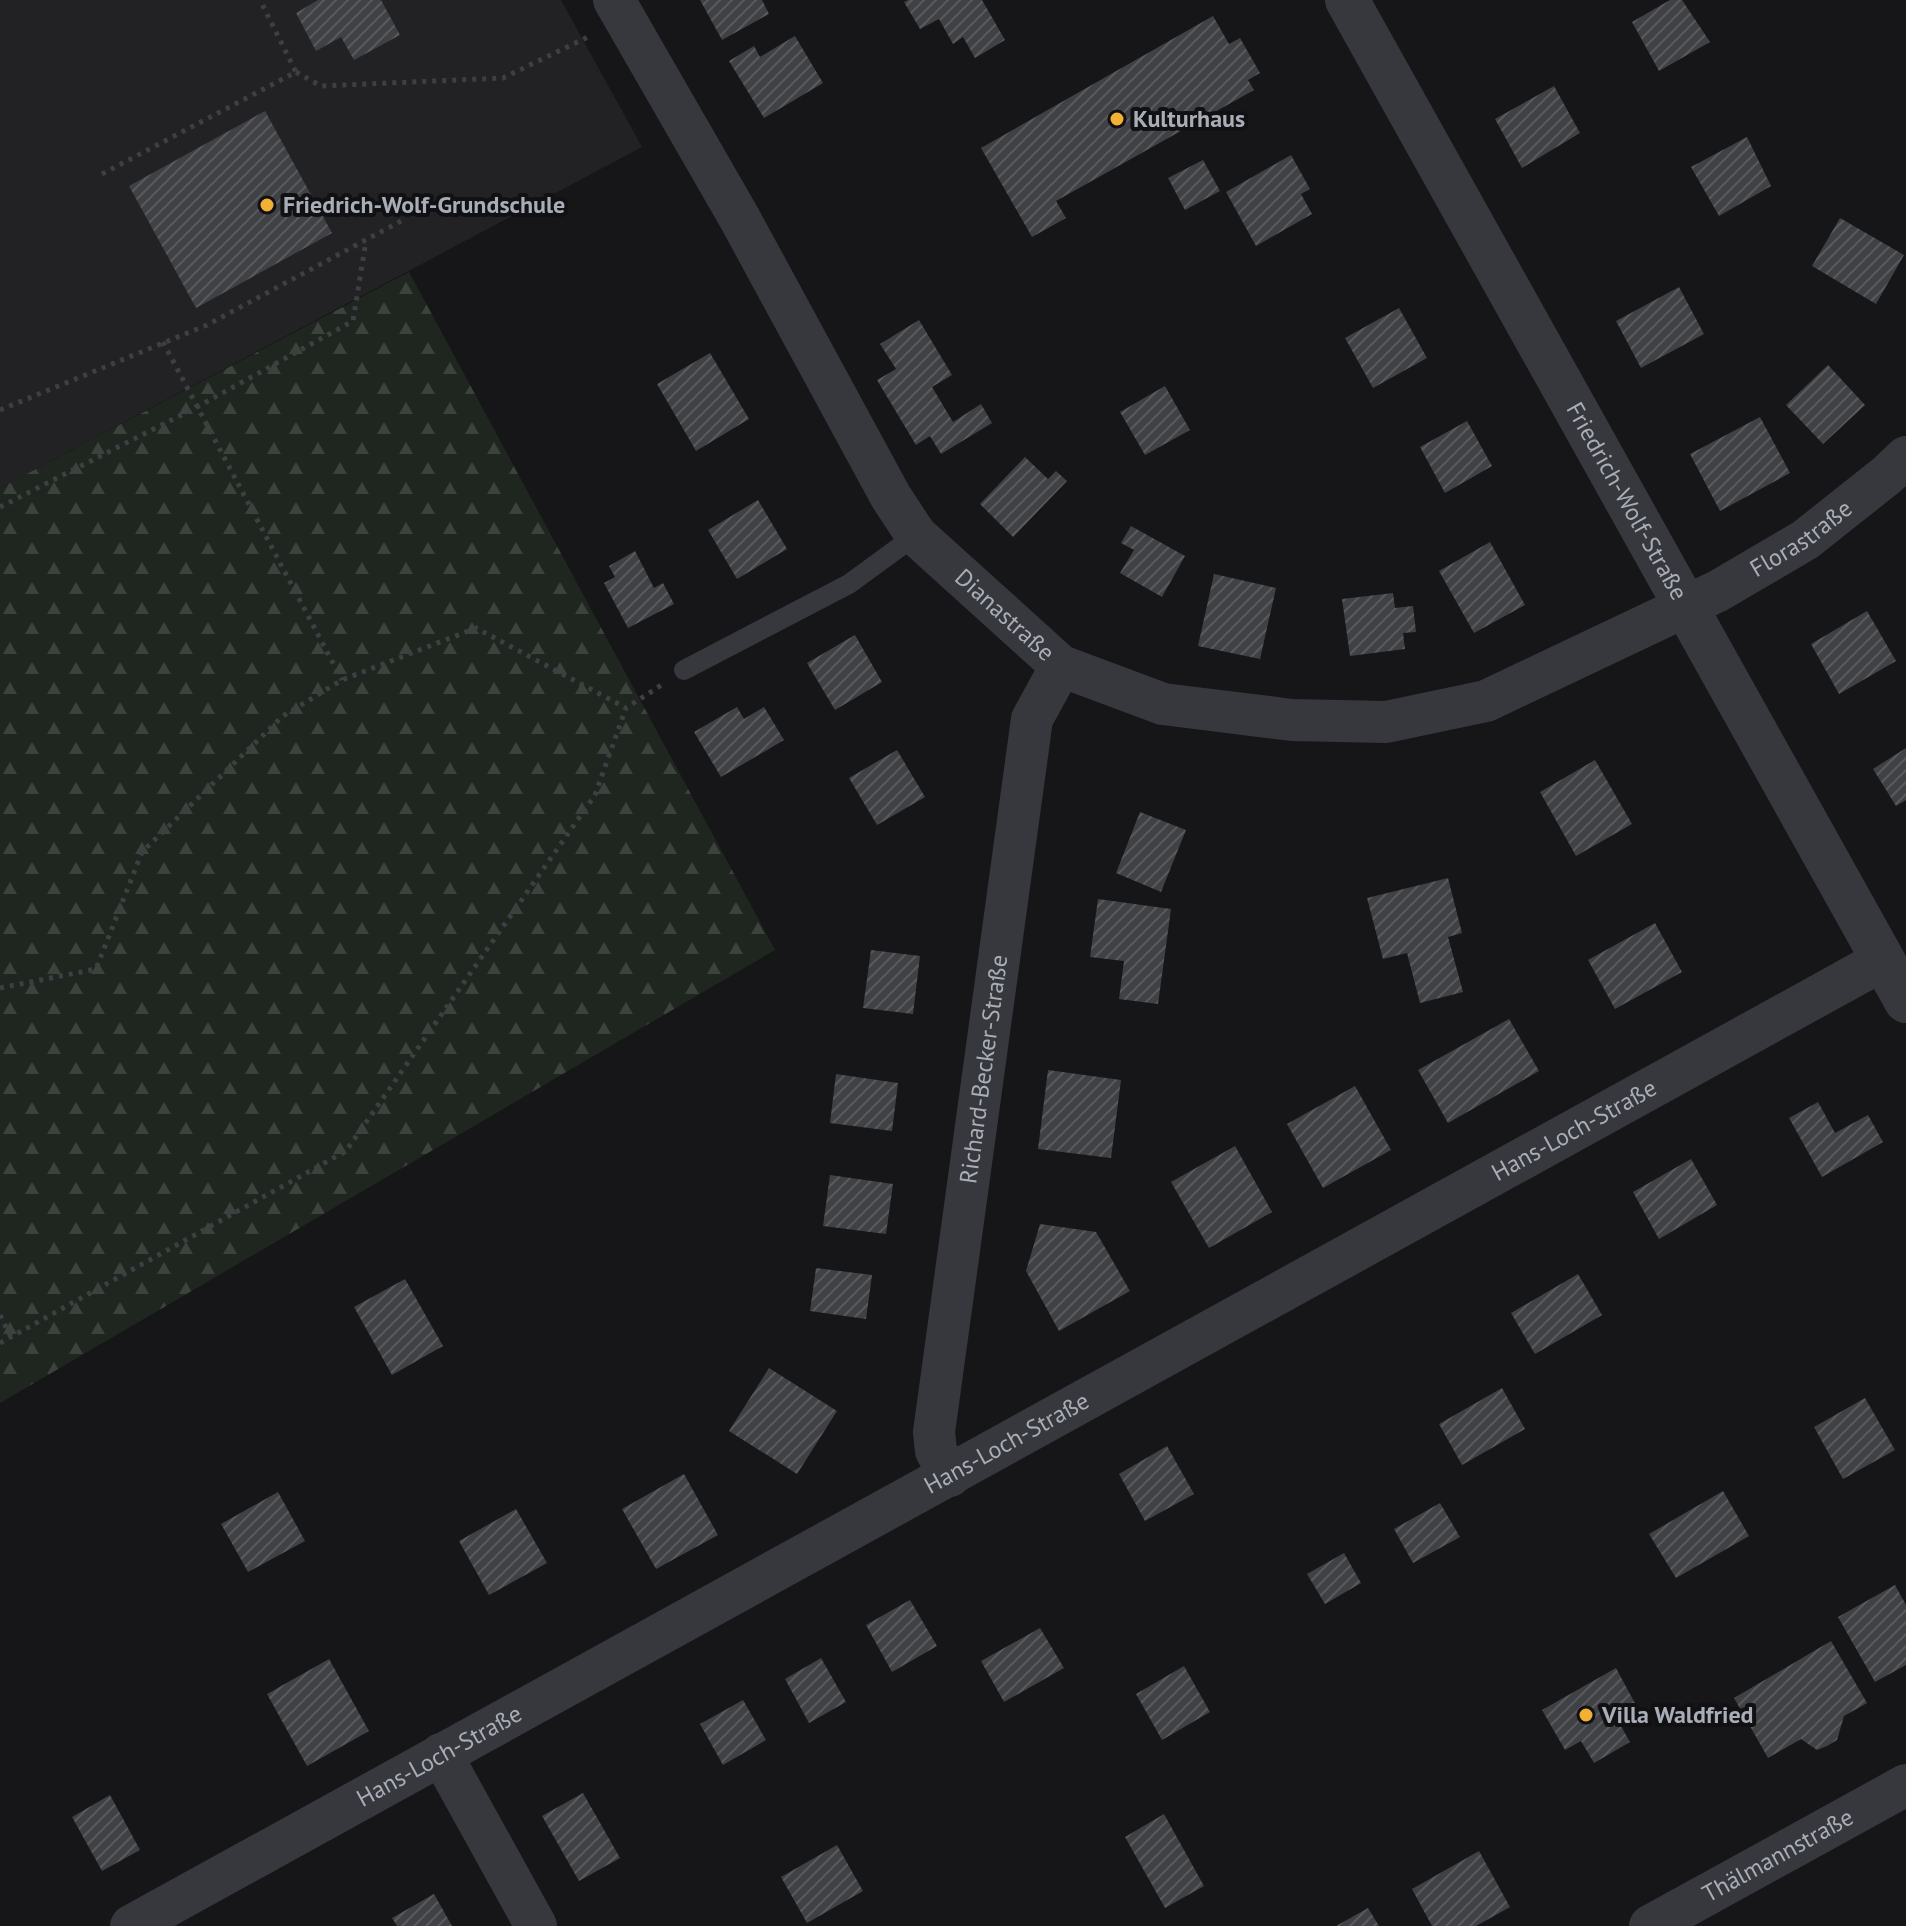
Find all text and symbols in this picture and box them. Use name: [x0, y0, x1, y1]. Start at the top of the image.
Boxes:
place label: Kulturhaus: [1133, 103, 1245, 134]
marker: Kulturhaus: [1108, 110, 1126, 128]
place label: Friedrich-Wolf-Grundschule: [283, 189, 565, 220]
marker: Friedrich-Wolf-Grundschule: [258, 196, 276, 214]
street label: Friedrich-Wolf-Straße: [1560, 397, 1695, 605]
street label: Florastraße: [1744, 493, 1858, 584]
street label: Dianastraße: [949, 562, 1061, 668]
street label: Richard-Becker-Straße: [952, 953, 1014, 1186]
street label: Hans-Loch-Straße: [1486, 1072, 1662, 1188]
street label: Hans-Loch-Straße: [919, 1385, 1094, 1501]
street label: Hans-Loch-Straße: [351, 1698, 527, 1814]
place label: Villa Waldfried: [1601, 1699, 1754, 1730]
marker: Villa Waldfried: [1577, 1706, 1595, 1724]
street label: Thälmannstraße: [1697, 1801, 1859, 1909]

